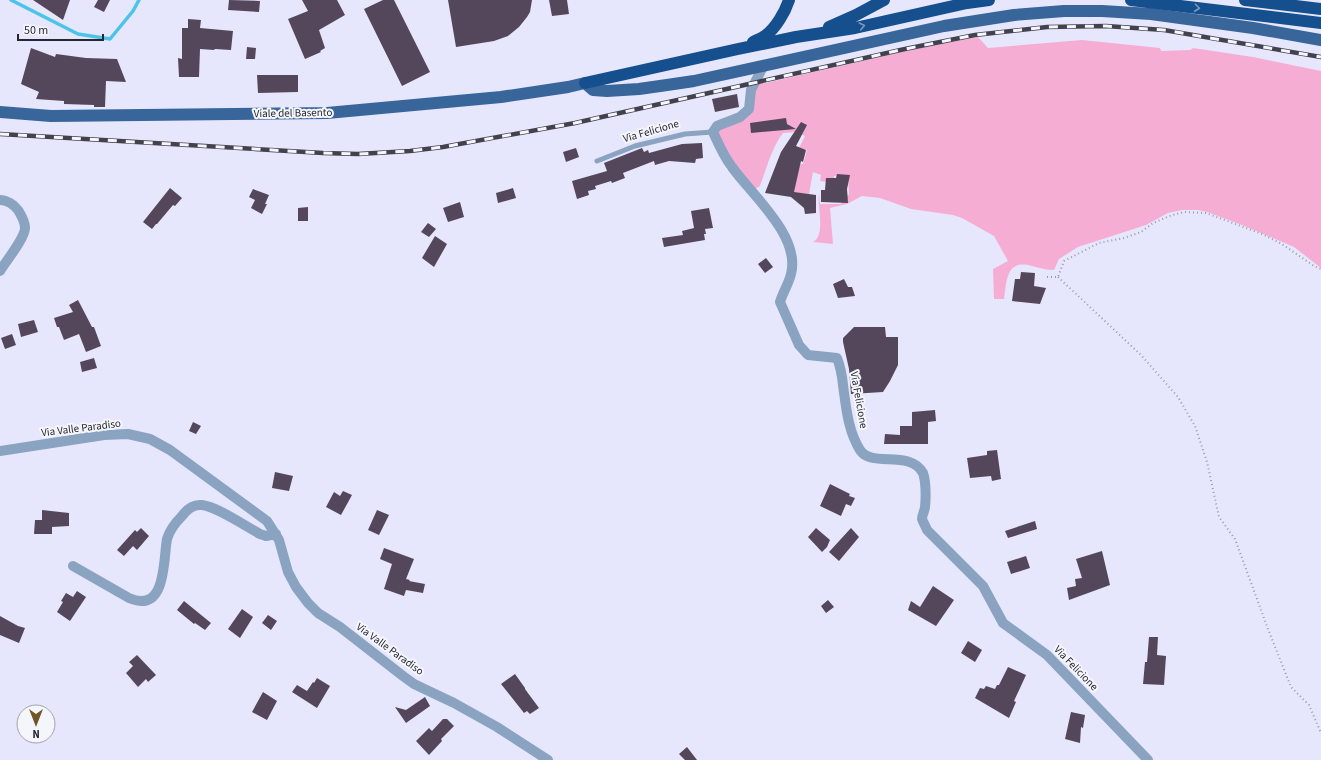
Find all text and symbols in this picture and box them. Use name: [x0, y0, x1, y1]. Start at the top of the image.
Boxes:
one-way arrow: [1194, 3, 1200, 12]
scale bar: [18, 16, 103, 42]
text: 50 m: [24, 22, 48, 39]
one-way arrow: [858, 23, 865, 31]
street label: Viale del Basento: [254, 105, 332, 121]
street label: Via Felicione: [621, 116, 681, 146]
street label: Via Felicione: [847, 370, 871, 430]
street label: Via Valle Paradiso: [40, 416, 122, 440]
street label: Via Valle Paradiso: [353, 619, 427, 679]
street label: Via Felicione: [1051, 642, 1102, 694]
north arrow: [16, 704, 56, 744]
text: N: [32, 726, 40, 741]

